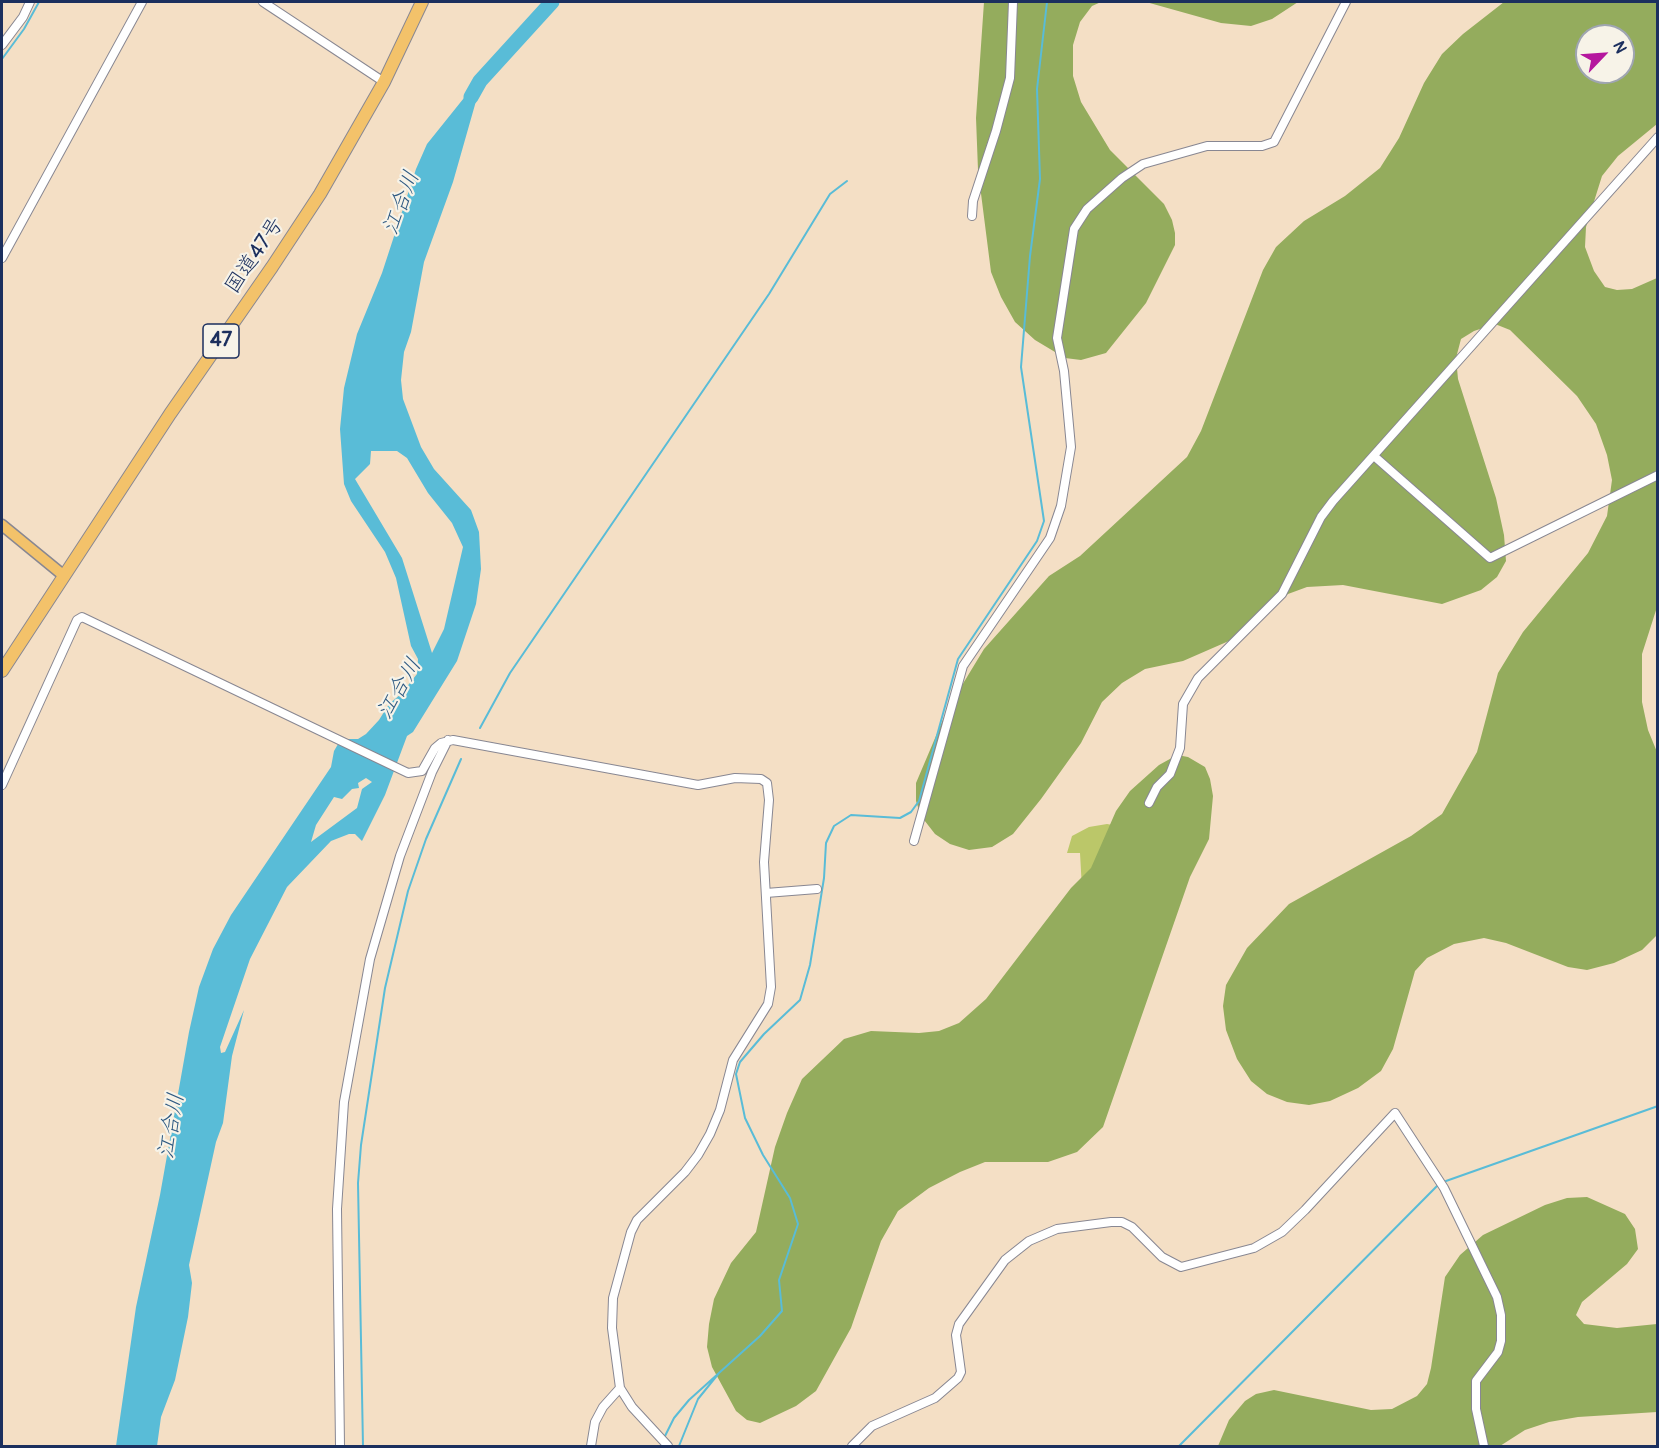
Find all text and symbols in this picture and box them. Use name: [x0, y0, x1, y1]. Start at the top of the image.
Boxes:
north arrow: [1575, 24, 1635, 84]
text: N: [1608, 38, 1631, 56]
water label: 江合川: [378, 167, 426, 239]
street label: 国道47号: [220, 213, 290, 299]
road number: 47: [203, 324, 239, 358]
water label: 江合川: [372, 654, 428, 724]
water label: 江合川: [153, 1091, 191, 1161]

